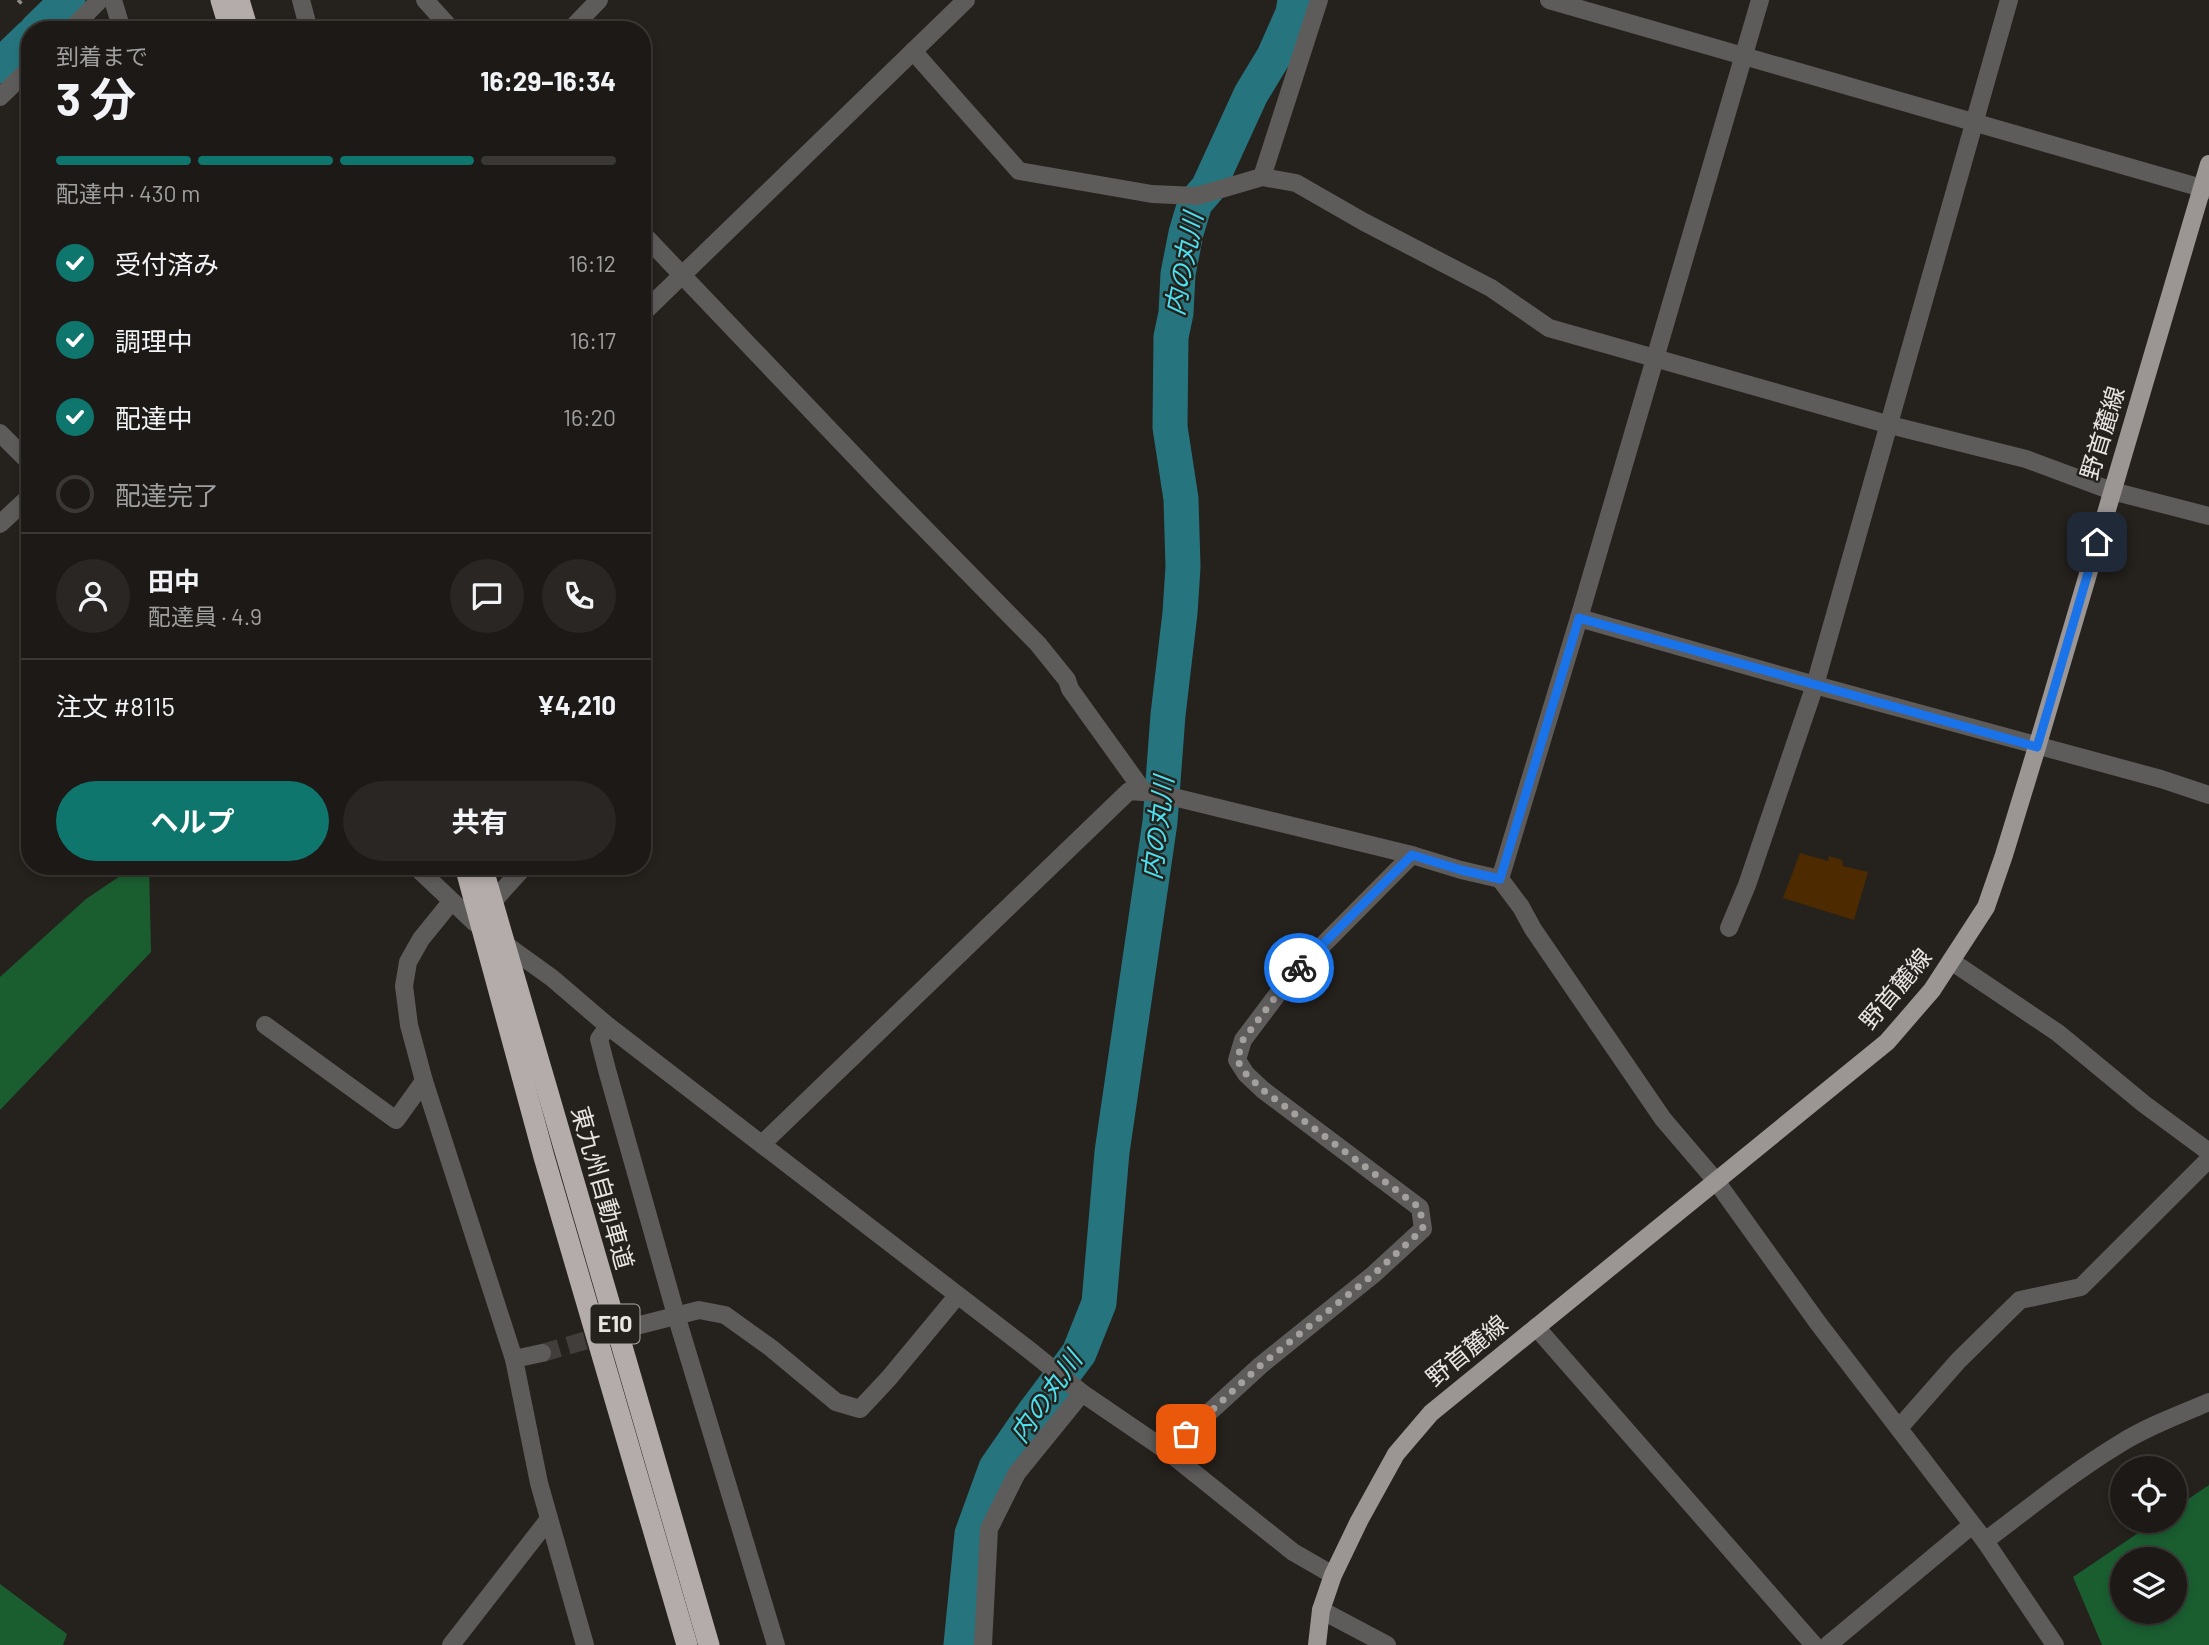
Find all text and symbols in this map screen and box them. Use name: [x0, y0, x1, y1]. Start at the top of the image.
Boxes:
text: 到着まで: [56, 42, 148, 70]
text: 16:29–16:34: [480, 65, 616, 96]
text: 3 分: [56, 70, 136, 125]
text: 配達中 · 430 m: [56, 179, 200, 207]
water label: 内の丸川: [1157, 207, 1208, 318]
icon: check: [56, 244, 94, 282]
text: 受付済み: [115, 248, 219, 279]
text: 16:12: [568, 249, 616, 277]
icon: check: [56, 321, 94, 359]
text: 調理中: [115, 325, 193, 356]
text: 16:17: [569, 326, 616, 354]
street label: 野首麓線: [2074, 382, 2129, 483]
icon: check: [56, 398, 94, 436]
text: 配達中: [115, 402, 193, 433]
text: 16:20: [563, 403, 616, 431]
text: 配達完了: [115, 479, 219, 510]
pin: [2067, 512, 2127, 572]
icon: home: [2078, 523, 2116, 561]
button: person: [56, 559, 130, 633]
button: chat: [450, 559, 524, 633]
button: phone: [542, 559, 616, 633]
text: 田中: [148, 565, 200, 596]
text: 配達員 · 4.9: [148, 602, 262, 630]
text: ¥4,210: [537, 689, 616, 720]
text: 注文 #8115: [56, 690, 175, 721]
water label: 内の丸川: [1135, 771, 1179, 881]
button: ヘルプ: [56, 781, 329, 861]
button: 共有: [343, 781, 616, 861]
courier: [1264, 933, 1334, 1003]
street label: 野首麓線: [1853, 942, 1937, 1034]
icon: bike: [1280, 949, 1318, 987]
street label: 東九州自動車道: [566, 1103, 641, 1272]
road number: E10: [590, 1304, 640, 1344]
street label: 野首麓線: [1420, 1308, 1512, 1391]
water label: 内の丸川: [1002, 1342, 1089, 1448]
pin: [1156, 1404, 1216, 1464]
icon: bag: [1167, 1415, 1205, 1453]
map controls: [2110, 1456, 2187, 1624]
button: locate: [2110, 1456, 2187, 1533]
button: layers: [2110, 1547, 2187, 1624]

